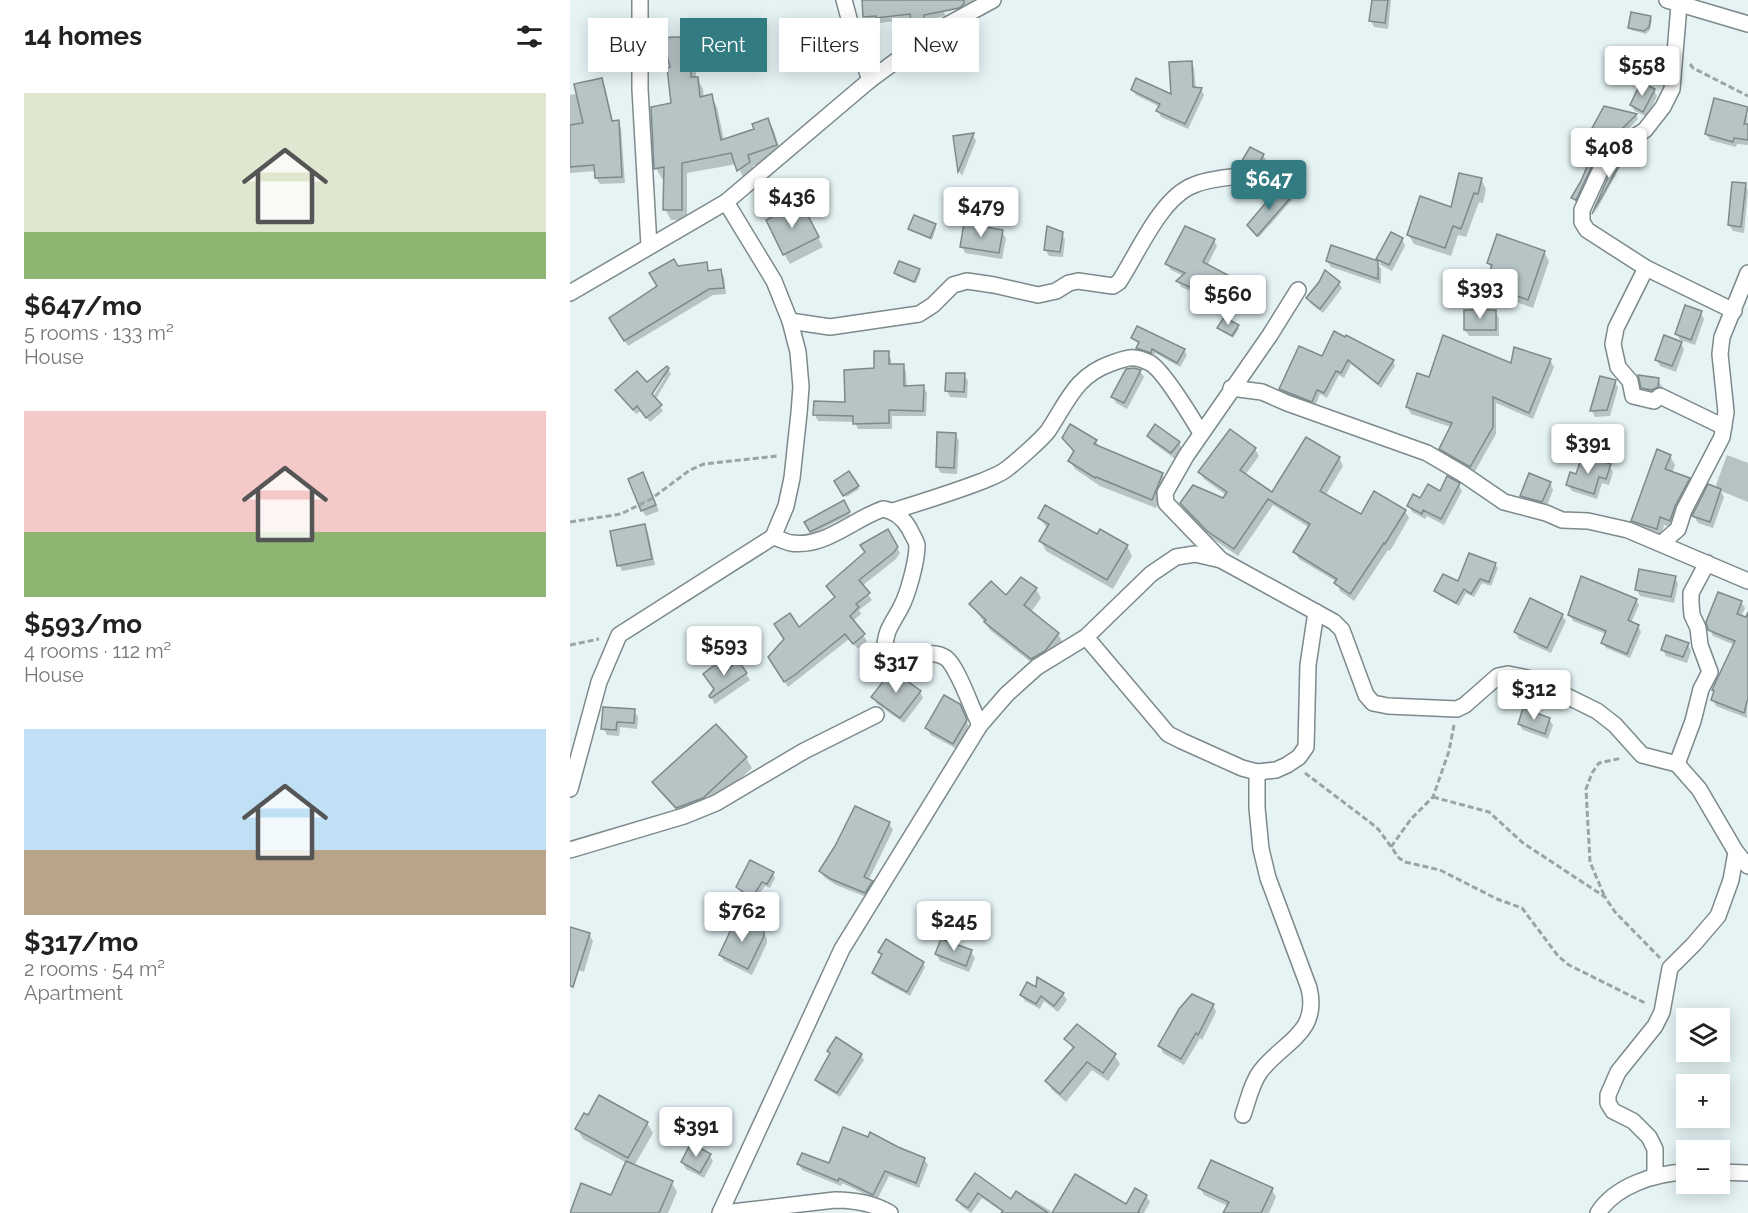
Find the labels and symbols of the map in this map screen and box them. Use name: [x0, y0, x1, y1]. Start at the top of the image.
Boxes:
pin: $558: [1606, 46, 1678, 97]
pin: $408: [1573, 128, 1645, 179]
pin: $647: [1233, 160, 1305, 211]
pin: $436: [756, 178, 828, 229]
pin: $479: [945, 187, 1017, 238]
pin: $393: [1444, 269, 1516, 320]
pin: $560: [1192, 275, 1264, 326]
pin: $391: [1552, 424, 1624, 475]
pin: $593: [688, 626, 760, 677]
pin: $317: [860, 643, 932, 694]
pin: $312: [1498, 670, 1570, 721]
pin: $762: [706, 892, 778, 943]
pin: $245: [918, 901, 990, 952]
pin: $391: [660, 1107, 732, 1158]

